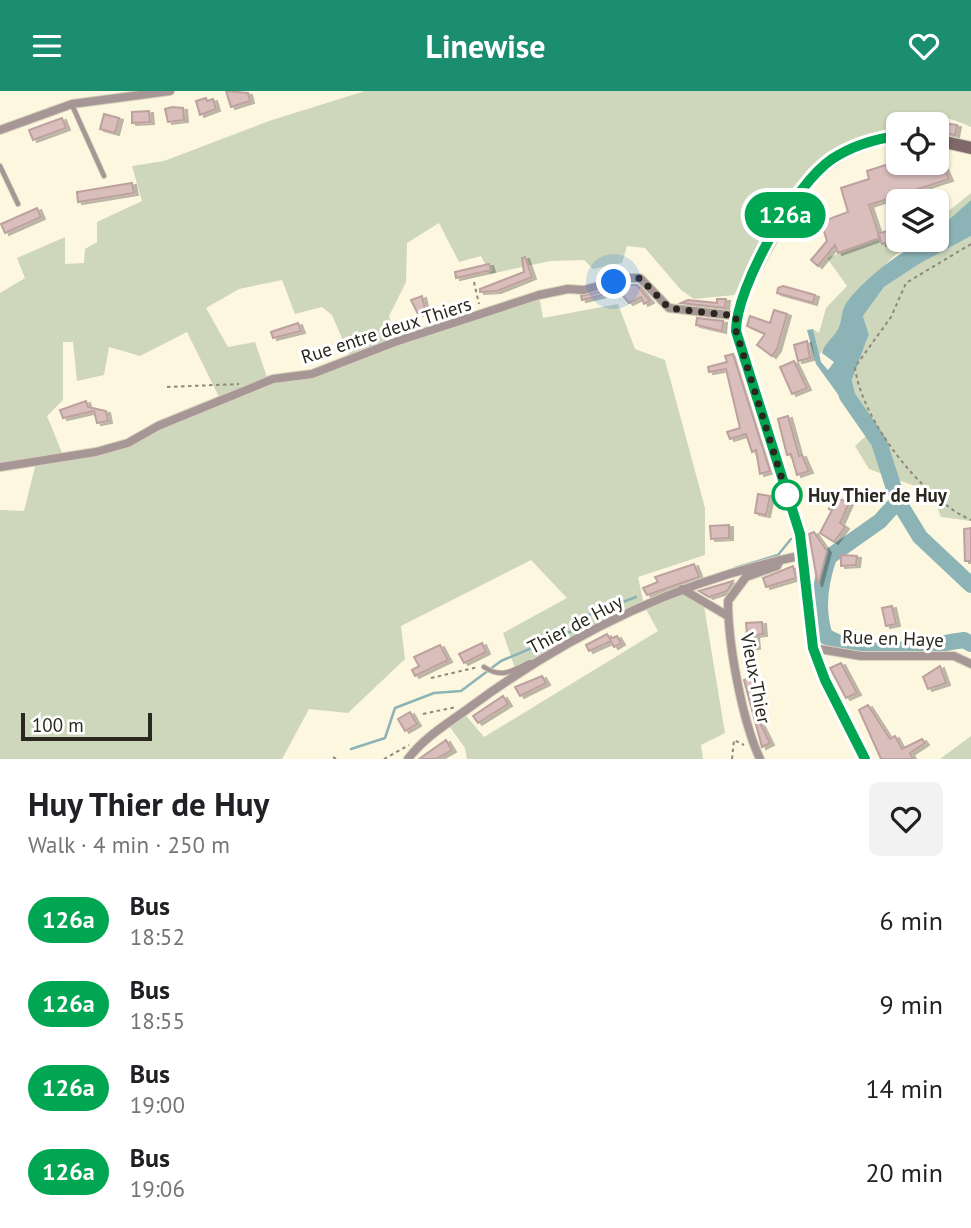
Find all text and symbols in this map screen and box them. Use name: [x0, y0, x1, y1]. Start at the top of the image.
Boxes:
text: Linewise: [425, 25, 546, 67]
icon: menu: [28, 27, 66, 65]
icon: heart: [905, 27, 943, 65]
map controls: [886, 112, 949, 252]
button: locate: [886, 112, 949, 175]
button: layers: [886, 189, 949, 252]
line badge: 126a: [736, 192, 834, 238]
text: 126a: [759, 199, 811, 230]
your location: [596, 264, 631, 299]
street label: Rue entre deux Thiers: [298, 291, 474, 369]
marker: Huy Thier de Huy: [772, 480, 802, 510]
place label: Huy Thier de Huy: [808, 483, 948, 507]
street label: Thier de Huy: [523, 589, 627, 659]
street label: Rue en Haye: [842, 624, 944, 652]
street label: Vieux-Thier: [735, 630, 777, 726]
scale bar: [21, 710, 152, 742]
text: 100 m: [32, 713, 84, 737]
text: Huy Thier de Huy: [28, 782, 269, 825]
button: heart: [869, 782, 943, 856]
text: Walk · 4 min · 250 m: [28, 830, 230, 859]
text: Bus: [130, 889, 170, 922]
text: 126a: [42, 904, 95, 935]
text: 6 min: [880, 904, 943, 937]
text: 18:52: [130, 922, 185, 951]
text: Bus: [130, 973, 170, 1006]
text: 126a: [42, 988, 95, 1019]
text: 9 min: [880, 988, 943, 1021]
text: 18:55: [130, 1006, 185, 1035]
text: Bus: [130, 1057, 170, 1090]
text: 126a: [42, 1072, 95, 1103]
text: 14 min: [865, 1072, 943, 1105]
text: 19:00: [130, 1090, 185, 1119]
text: Bus: [130, 1141, 170, 1174]
text: 126a: [42, 1156, 95, 1187]
text: 20 min: [865, 1156, 943, 1189]
text: 19:06: [130, 1174, 185, 1203]

